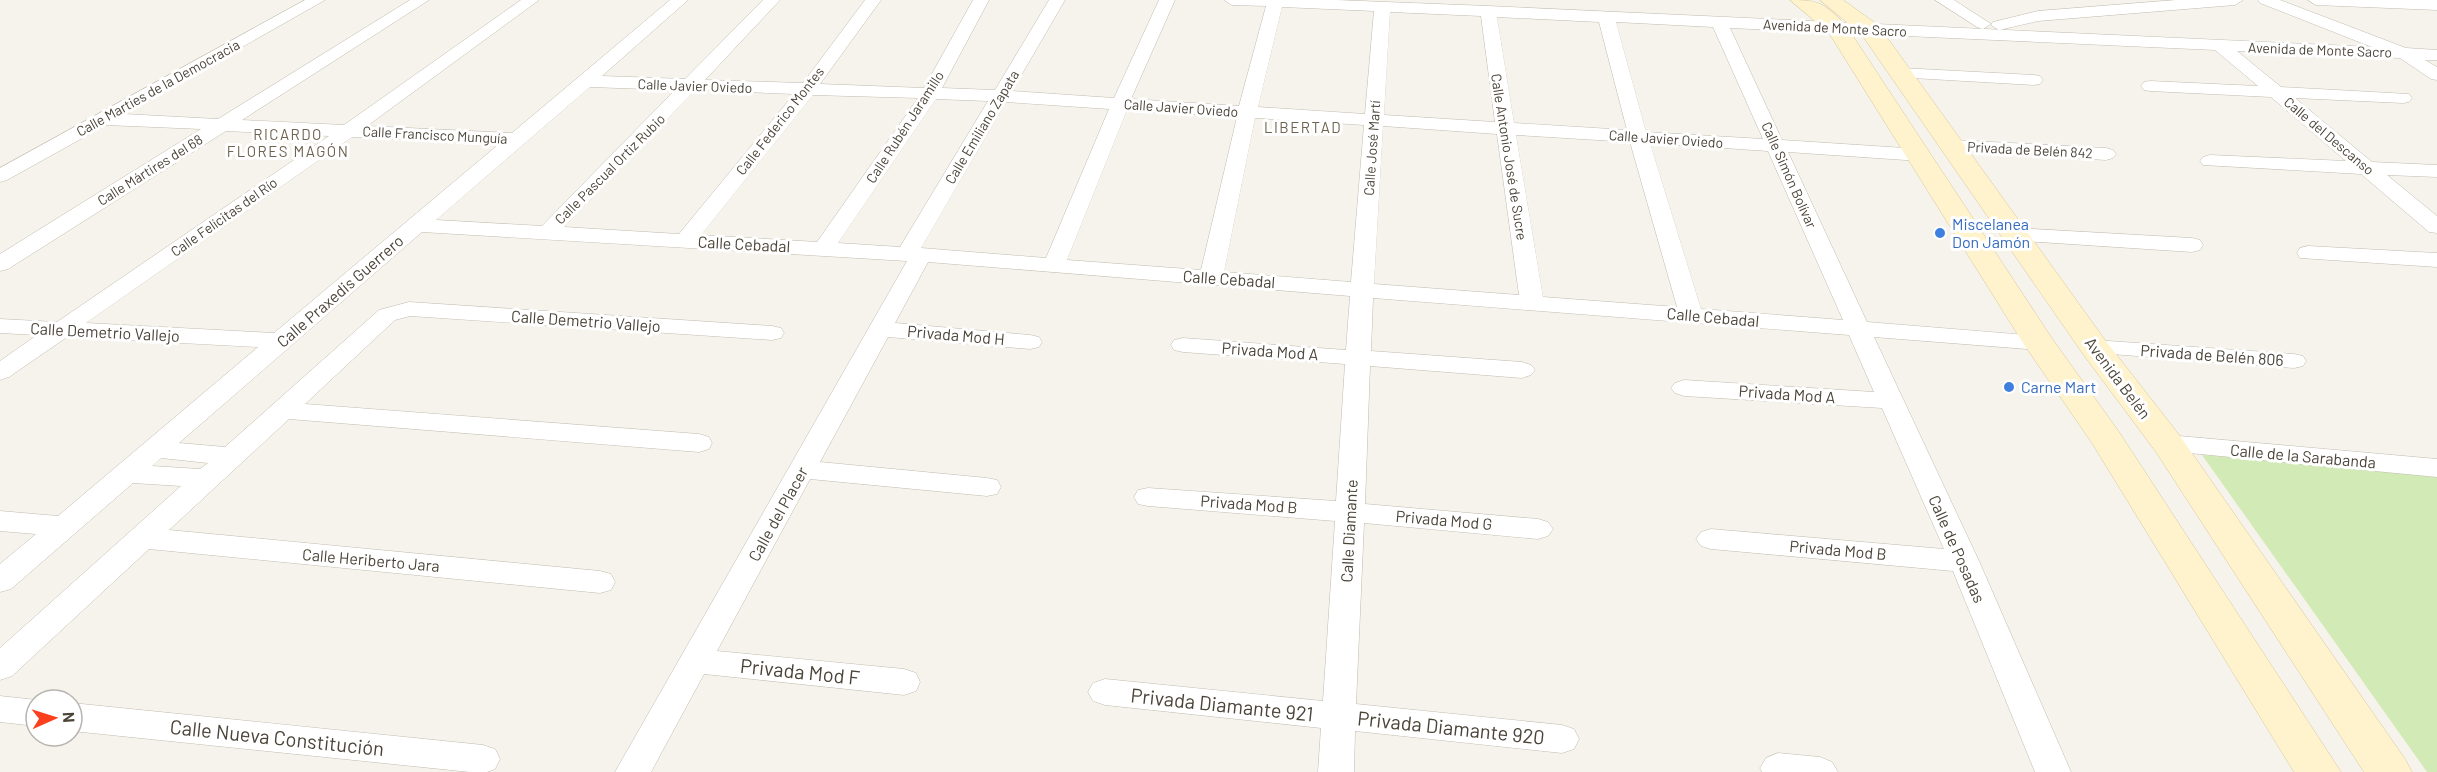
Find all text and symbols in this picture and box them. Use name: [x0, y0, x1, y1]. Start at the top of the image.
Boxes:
street label: Avenida de Monte Sacro: [1763, 15, 1907, 40]
street label: Calle Marties de la Democracia: [73, 36, 242, 140]
street label: Avenida de Monte Sacro: [2248, 38, 2392, 61]
street label: Calle Federico Montes: [732, 63, 827, 178]
street label: Calle Rubén Jaramillo: [862, 67, 947, 186]
street label: Calle Emiliano Zapata: [941, 67, 1022, 187]
street label: Calle Antonio José de Sucre: [1488, 72, 1531, 241]
street label: Calle Javier Oviedo: [637, 75, 753, 96]
street label: Calle del Descanso: [2281, 93, 2378, 178]
street label: Calle Javier Oviedo: [1123, 95, 1239, 120]
street label: Calle José Martí: [1360, 100, 1383, 196]
street label: Calle Pascual Ortiz Rubio: [551, 110, 668, 227]
district label: LIBERTAD: [1264, 118, 1342, 136]
street label: Calle Simón Bolívar: [1758, 119, 1821, 231]
street label: Calle Francisco Munguía: [362, 122, 508, 147]
district label: RICARDO FLORES MAGÓN: [227, 125, 349, 160]
street label: Calle Javier Oviedo: [1608, 126, 1724, 151]
street label: Calle Mártires del 68: [94, 130, 205, 209]
street label: Privada de Belén 842: [1967, 138, 2093, 161]
street label: Calle Felícitas del Río: [167, 173, 280, 260]
place label: Miscelanea Don Jamón: [1952, 214, 2030, 251]
marker: Miscelanea Don Jamón: [1933, 226, 1947, 240]
street label: Calle Praxedis Guerrero: [273, 231, 407, 351]
street label: Calle Cebadal: [697, 232, 791, 255]
street label: Calle Cebadal: [1182, 266, 1276, 291]
street label: Calle Cebadal: [1666, 303, 1760, 330]
street label: Calle Demetrio Vallejo: [511, 306, 661, 335]
street label: Calle Demetrio Vallejo: [30, 318, 180, 345]
street label: Privada Mod H: [907, 321, 1006, 348]
street label: Avenida Belén: [2082, 333, 2155, 422]
street label: Privada Mod A: [1221, 338, 1319, 363]
street label: Privada de Belén 806: [2140, 340, 2284, 369]
place label: Carne Mart: [2021, 377, 2096, 396]
marker: Carne Mart: [2002, 380, 2016, 394]
street label: Privada Mod A: [1738, 381, 1836, 406]
street label: Calle de la Sarabanda: [2229, 440, 2377, 471]
street label: Calle del Placer: [744, 463, 811, 564]
street label: Calle Diamante: [1336, 479, 1361, 583]
street label: Privada Mod B: [1200, 491, 1298, 516]
street label: Calle de Posadas: [1925, 492, 1990, 606]
street label: Privada Mod G: [1395, 506, 1493, 533]
street label: Privada Mod B: [1789, 536, 1887, 563]
street label: Calle Heriberto Jara: [302, 544, 441, 575]
street label: Privada Mod F: [739, 653, 861, 689]
street label: Privada Diamante 921: [1130, 682, 1315, 726]
north arrow: [24, 688, 84, 748]
street label: Privada Diamante 920: [1356, 705, 1546, 749]
text: N: [60, 711, 79, 723]
street label: Calle Nueva Constitución: [169, 714, 385, 760]

